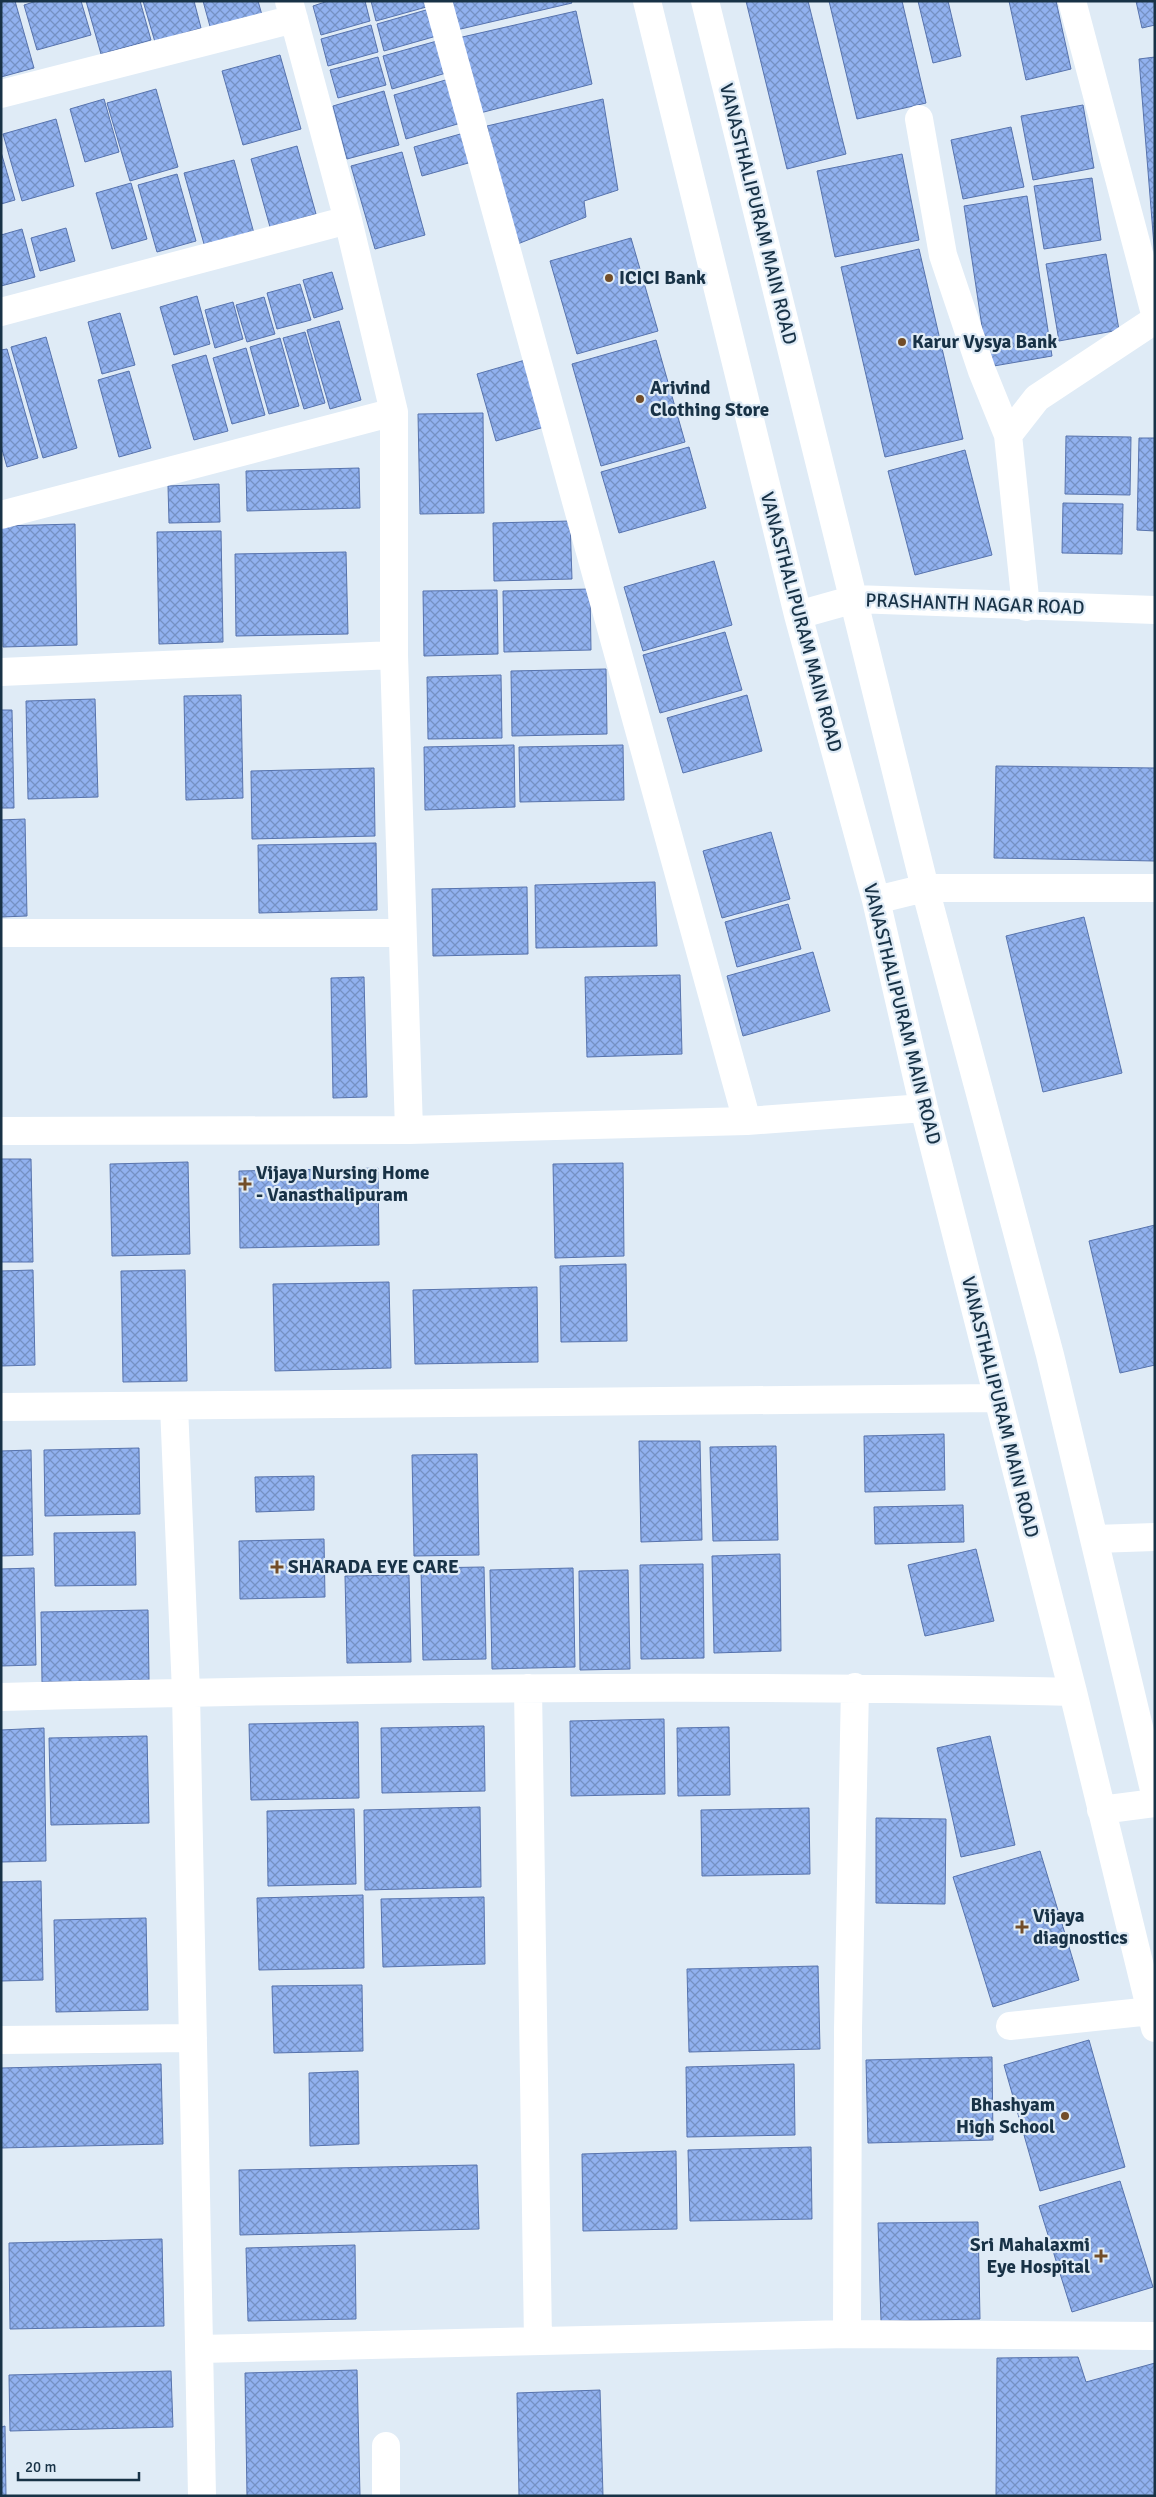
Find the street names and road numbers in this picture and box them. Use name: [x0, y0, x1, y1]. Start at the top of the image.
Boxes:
street label: VANASTHALIPURAM MAIN ROAD: [714, 81, 802, 347]
street label: VANASTHALIPURAM MAIN ROAD: [755, 489, 847, 755]
street label: PRASHANTH NAGAR ROAD: [865, 588, 1085, 620]
street label: VANASTHALIPURAM MAIN ROAD: [858, 881, 946, 1147]
street label: VANASTHALIPURAM MAIN ROAD: [956, 1274, 1044, 1540]

